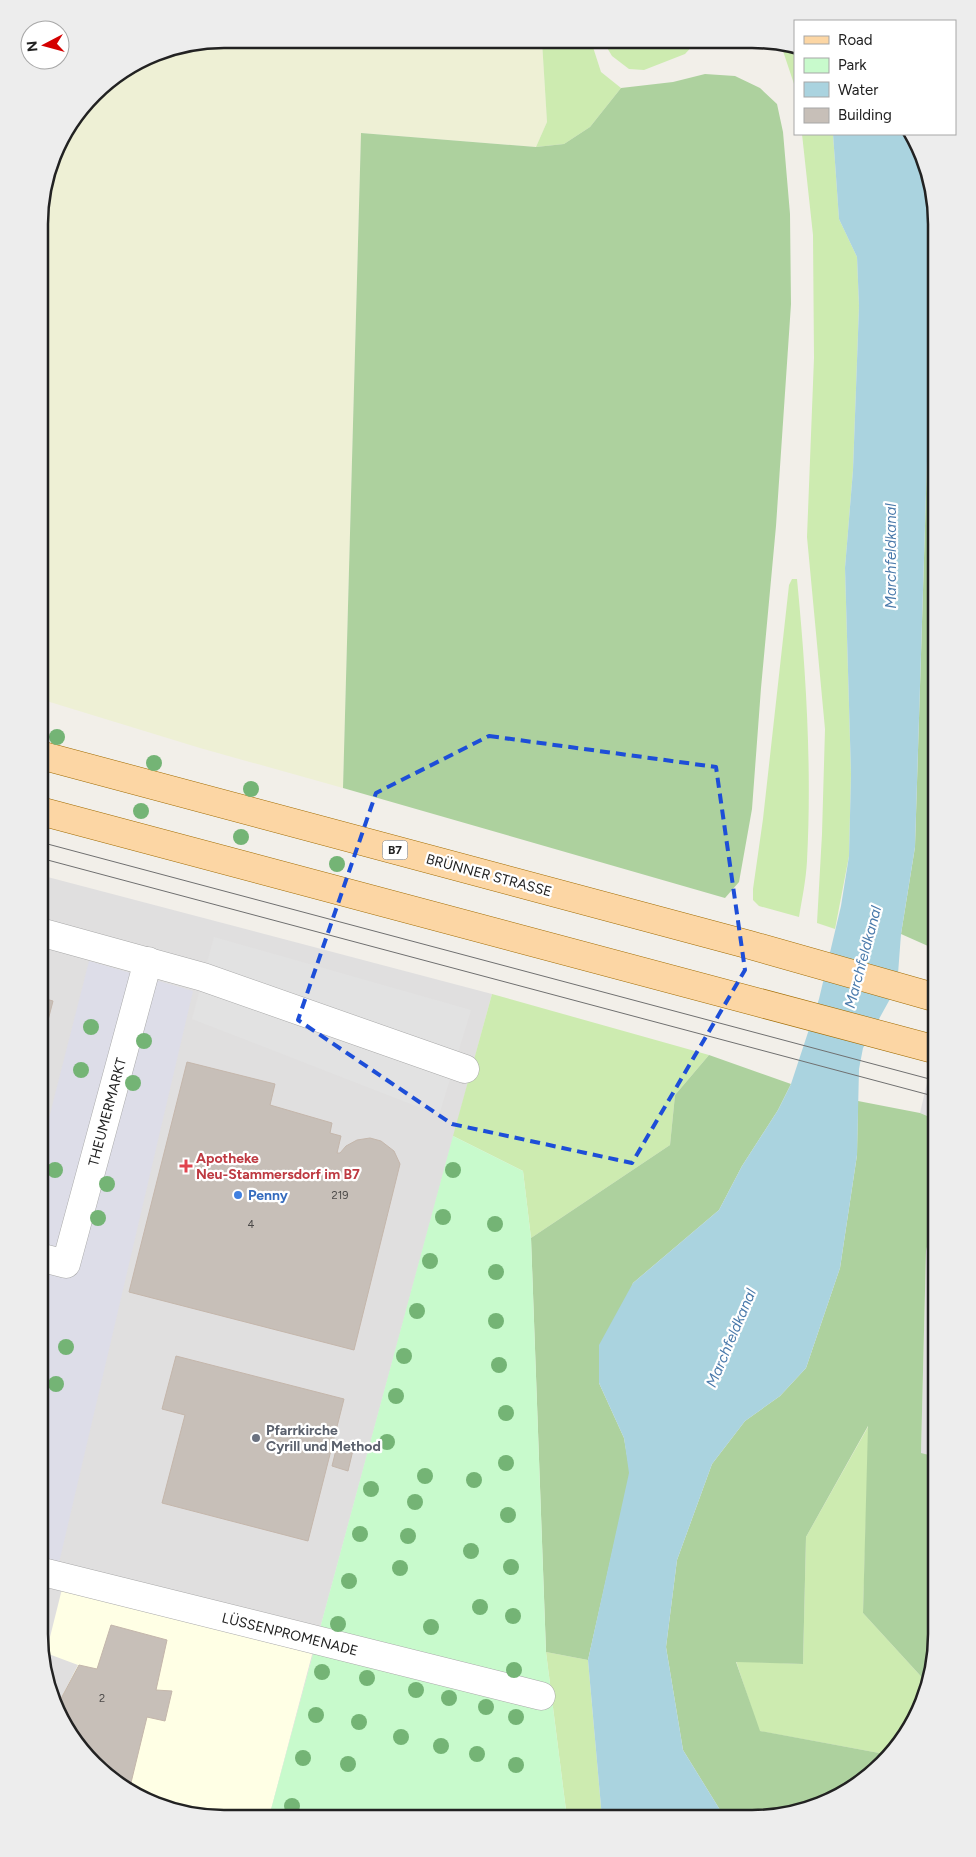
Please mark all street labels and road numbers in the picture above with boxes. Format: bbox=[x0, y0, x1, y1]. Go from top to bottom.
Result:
road number: B7 bbox=[382, 840, 408, 860]
street label: BRÜNNER STRASSE bbox=[424, 851, 554, 900]
street label: THEUMERMARKT bbox=[85, 1056, 130, 1168]
street label: LÜSSENPROMENADE bbox=[220, 1609, 360, 1660]

